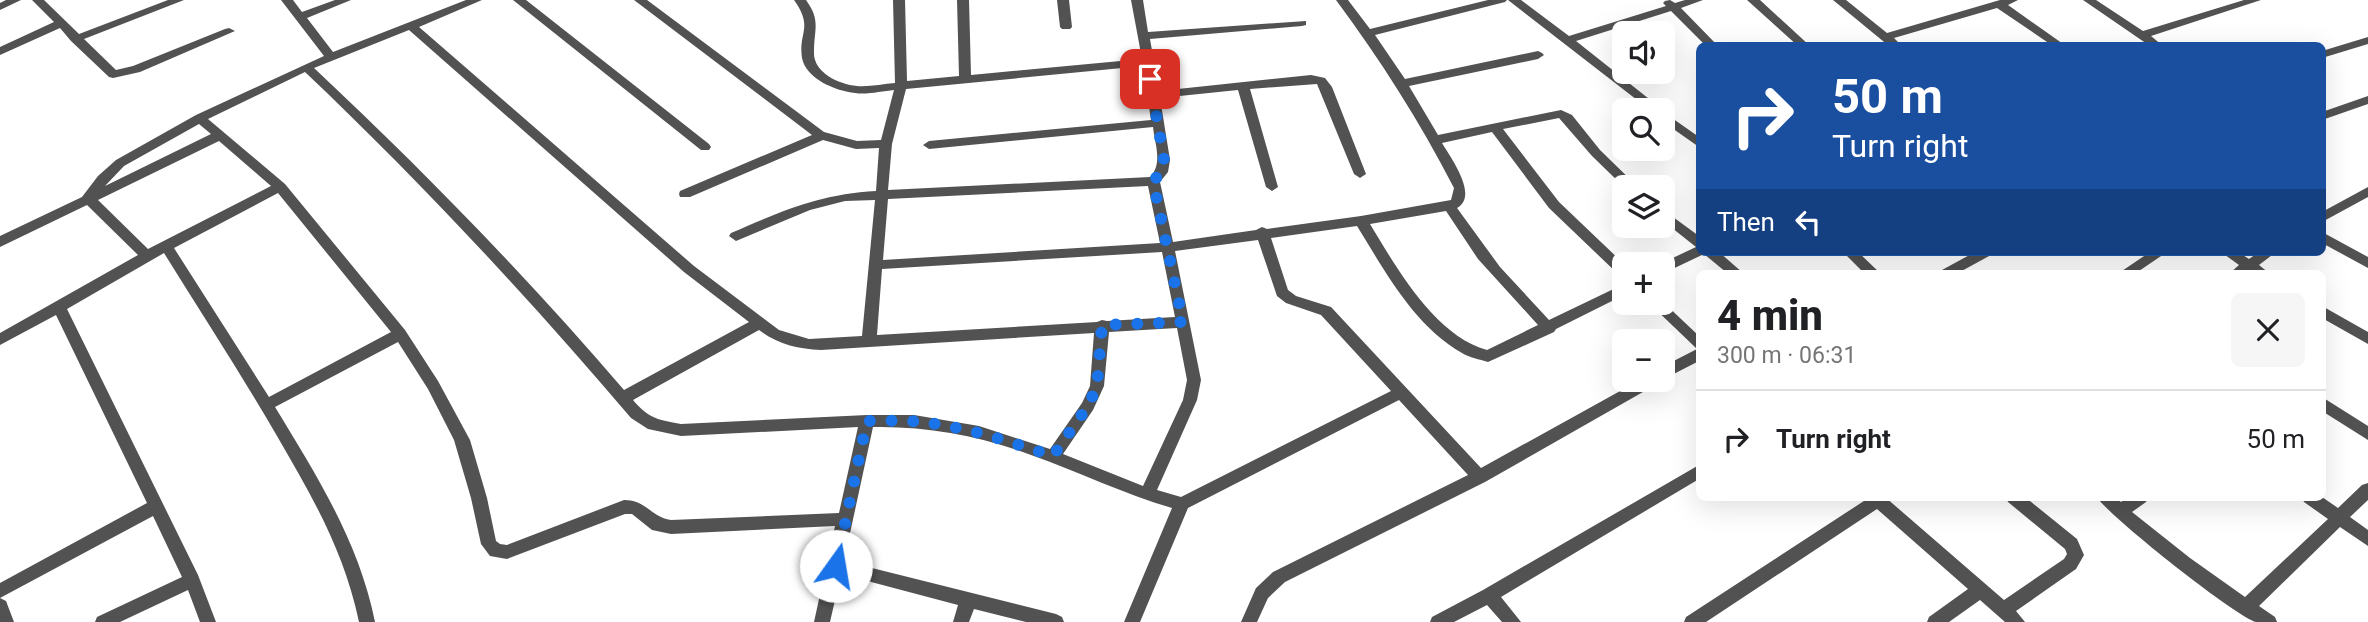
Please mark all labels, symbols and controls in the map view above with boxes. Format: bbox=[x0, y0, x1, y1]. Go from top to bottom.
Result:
map controls bbox=[1612, 21, 1675, 392]
button: sound bbox=[1612, 21, 1675, 84]
pin bbox=[1120, 49, 1180, 109]
icon: arrive bbox=[1131, 60, 1169, 98]
text: 50 m bbox=[1832, 68, 1943, 125]
icon: right bbox=[1717, 70, 1808, 161]
button: search bbox=[1612, 98, 1675, 161]
text: Turn right bbox=[1832, 127, 1968, 165]
button: layers bbox=[1612, 175, 1675, 238]
icon: left bbox=[1789, 203, 1827, 241]
text: Then bbox=[1717, 207, 1775, 237]
button: + bbox=[1612, 252, 1675, 315]
text: 4 min bbox=[1717, 291, 1823, 340]
button: close bbox=[2231, 293, 2305, 367]
button: − bbox=[1612, 329, 1675, 392]
text: 300 m · 06:31 bbox=[1717, 342, 1856, 369]
icon: right bbox=[1717, 420, 1755, 458]
text: Turn right bbox=[1776, 424, 1891, 454]
text: 50 m bbox=[2247, 424, 2305, 454]
position arrow bbox=[799, 529, 873, 603]

